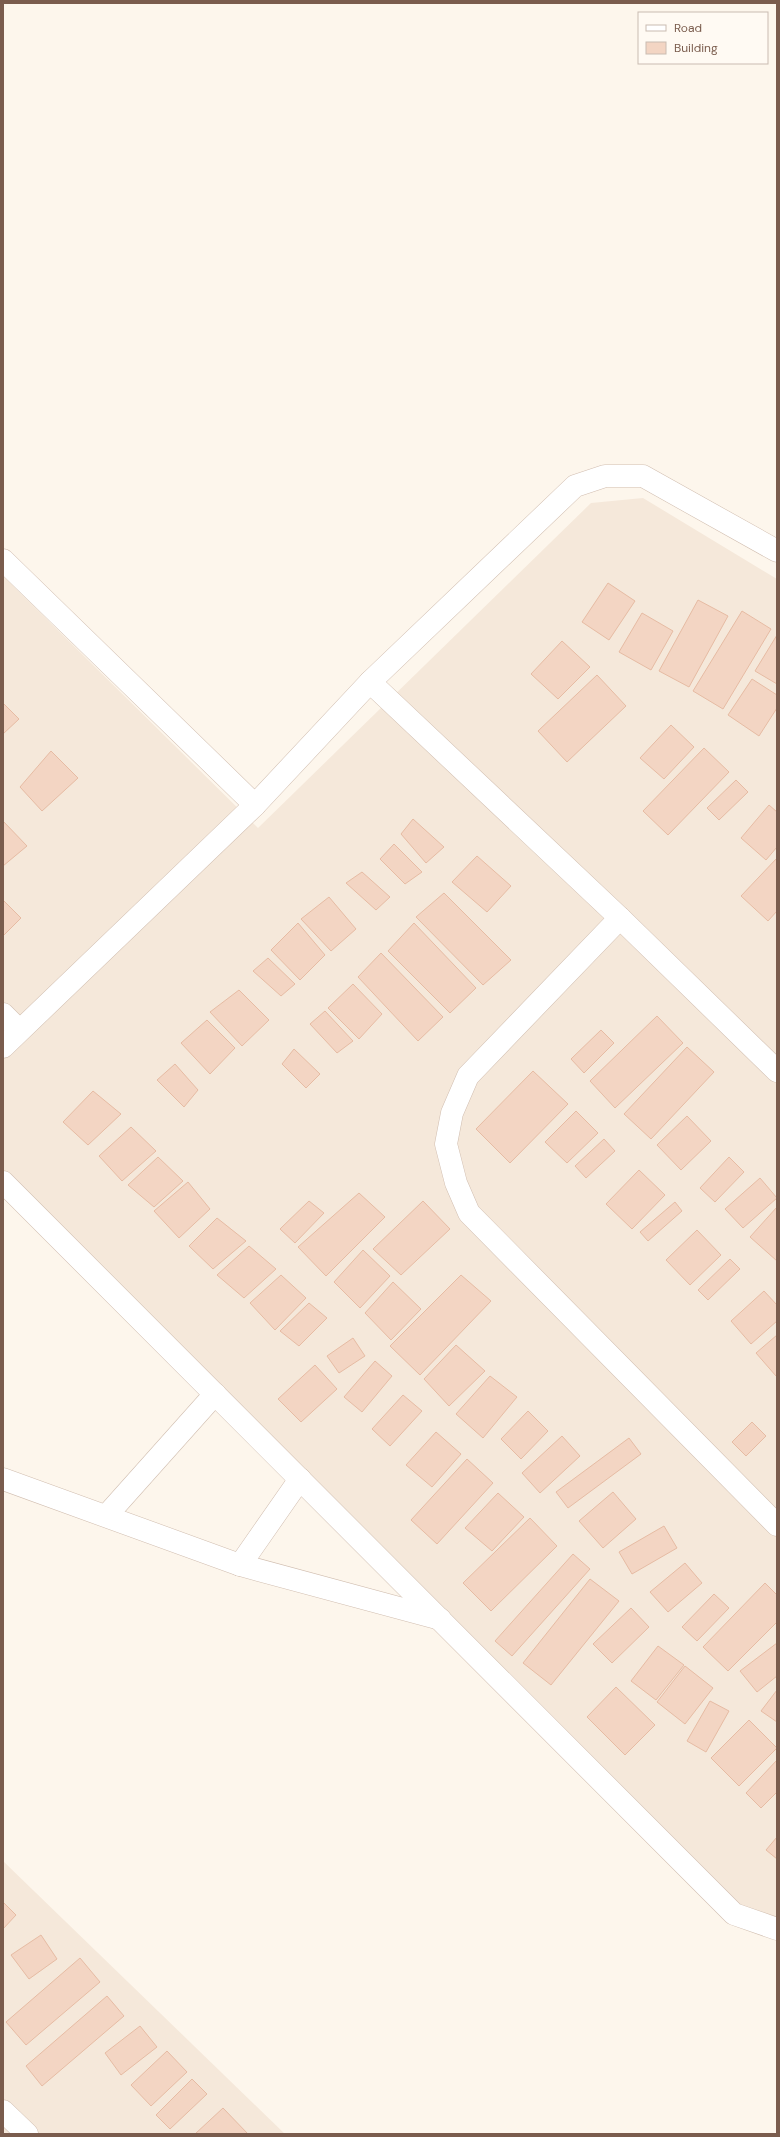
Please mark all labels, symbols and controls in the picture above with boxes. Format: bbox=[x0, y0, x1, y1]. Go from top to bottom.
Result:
legend bbox=[638, 12, 768, 64]
text: Road bbox=[674, 20, 702, 36]
text: Building bbox=[674, 40, 718, 56]

